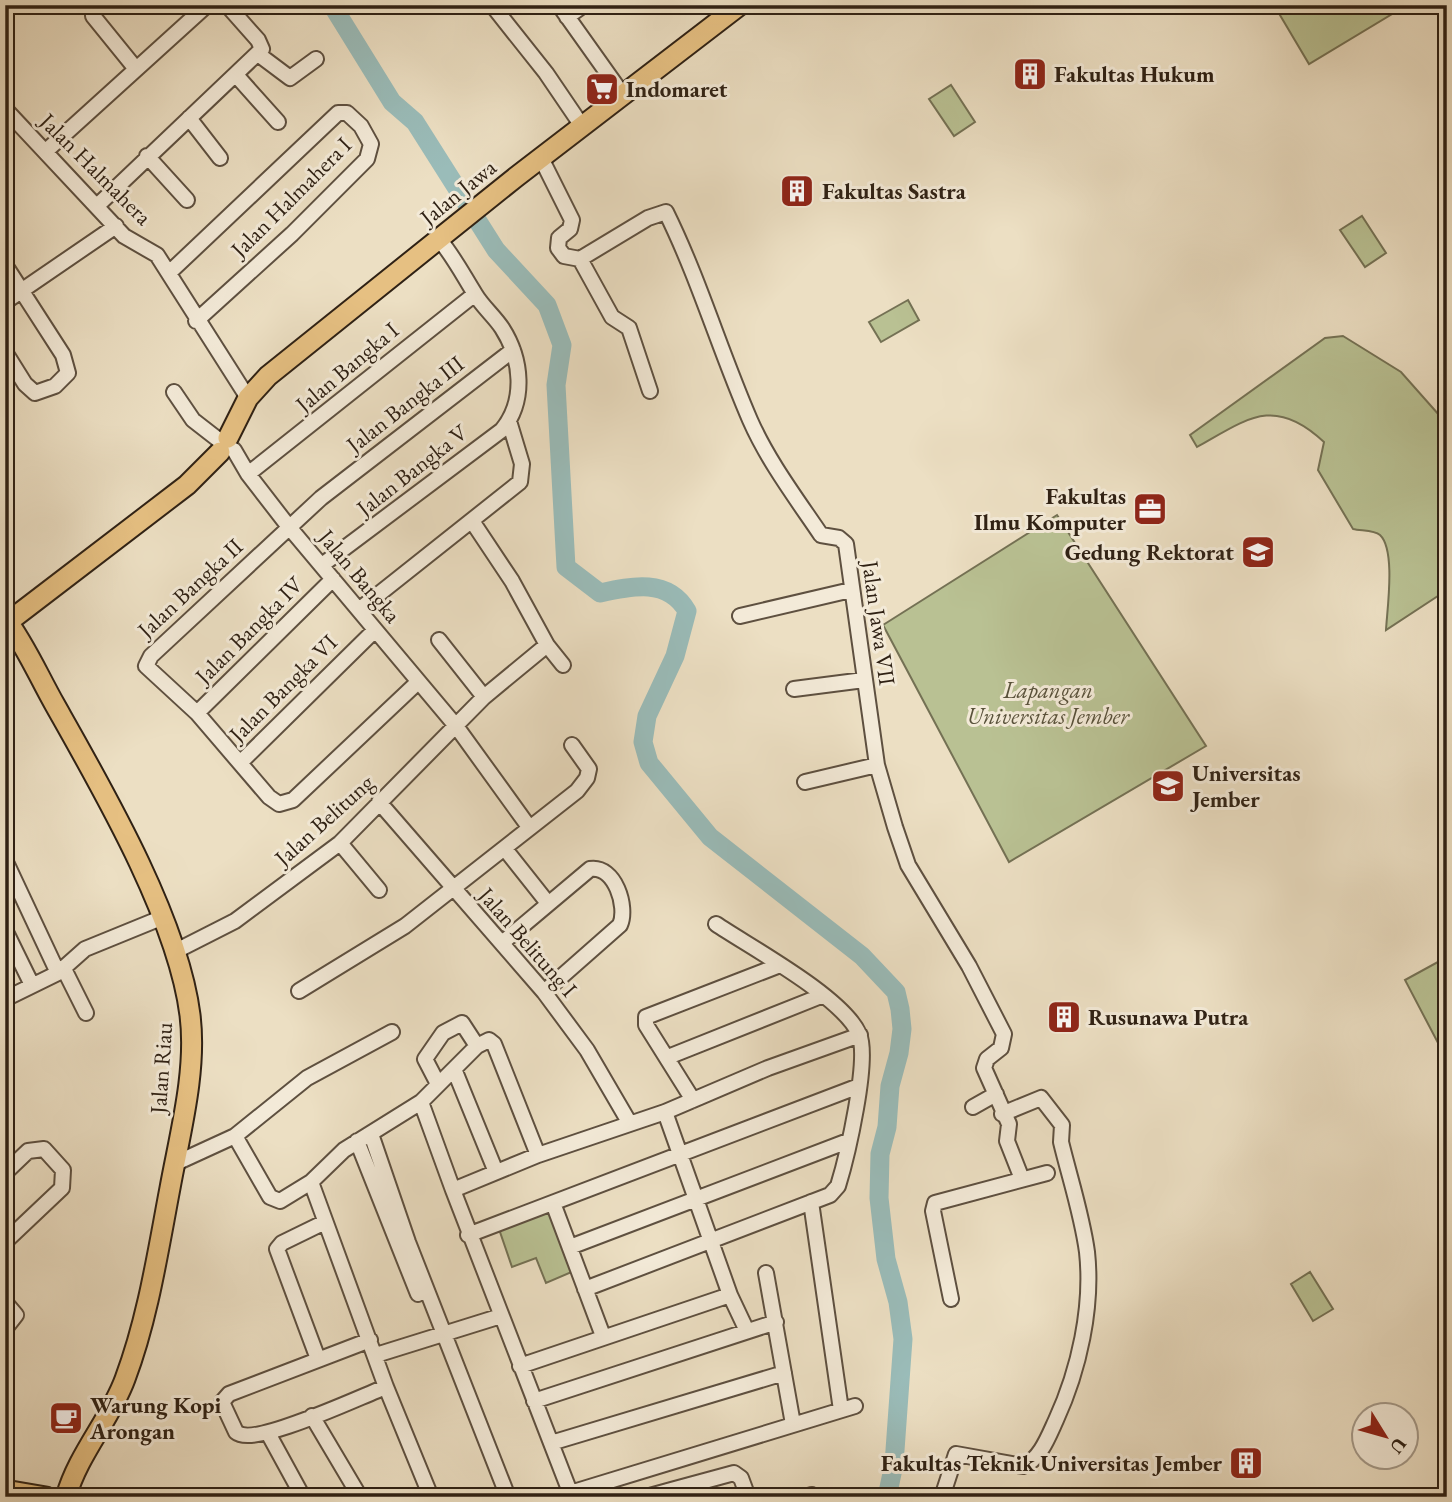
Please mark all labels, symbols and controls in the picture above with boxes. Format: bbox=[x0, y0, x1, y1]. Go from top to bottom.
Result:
building icon: Fakultas Hukum bbox=[1011, 55, 1049, 93]
place label: Fakultas Hukum bbox=[1054, 59, 1215, 89]
supermarket icon: Indomaret bbox=[583, 70, 621, 108]
place label: Indomaret bbox=[626, 74, 728, 104]
street label: Jalan Halmahera bbox=[32, 105, 159, 232]
street label: Jalan Halmahera I bbox=[223, 130, 358, 265]
street label: Jalan Jawa bbox=[412, 152, 503, 233]
building icon: Fakultas Sastra bbox=[778, 172, 816, 210]
place label: Fakultas Sastra bbox=[822, 176, 967, 206]
street label: Jalan Bangka I bbox=[288, 315, 405, 420]
street label: Jalan Bangka III bbox=[339, 349, 470, 461]
street label: Jalan Bangka V bbox=[349, 417, 474, 524]
place label: Fakultas Ilmu Komputer bbox=[974, 481, 1126, 537]
office icon: Fakultas Ilmu Komputer bbox=[1131, 490, 1169, 528]
street label: Jalan Bangka bbox=[311, 521, 408, 630]
street label: Jalan Bangka II bbox=[129, 531, 249, 646]
school or university icon: Gedung Rektorat bbox=[1239, 533, 1277, 571]
place label: Gedung Rektorat bbox=[1065, 537, 1234, 567]
street label: Jalan Jawa VII bbox=[855, 557, 903, 687]
street label: Jalan Bangka IV bbox=[187, 569, 310, 692]
street label: Jalan Bangka VI bbox=[221, 627, 344, 750]
park label: Lapangan Universitas Jember bbox=[967, 675, 1130, 731]
place label: Universitas Jember bbox=[1190, 758, 1301, 814]
street label: Jalan Belitung bbox=[267, 767, 381, 874]
school or university icon: Universitas Jember bbox=[1149, 767, 1187, 805]
street label: Jalan Belitung I bbox=[471, 879, 584, 1003]
building icon: Rusunawa Putra bbox=[1045, 998, 1083, 1036]
place label: Rusunawa Putra bbox=[1088, 1002, 1249, 1032]
street label: Jalan Riau bbox=[143, 1021, 179, 1117]
place label: Warung Kopi Arongan bbox=[89, 1390, 222, 1446]
cafe icon: Warung Kopi Arongan bbox=[47, 1399, 85, 1437]
north arrow bbox=[1350, 1400, 1420, 1470]
text: U bbox=[1384, 1433, 1412, 1459]
building icon: Fakultas Teknik Universitas Jember bbox=[1227, 1444, 1265, 1482]
place label: Fakultas Teknik Universitas Jember bbox=[881, 1448, 1222, 1478]

